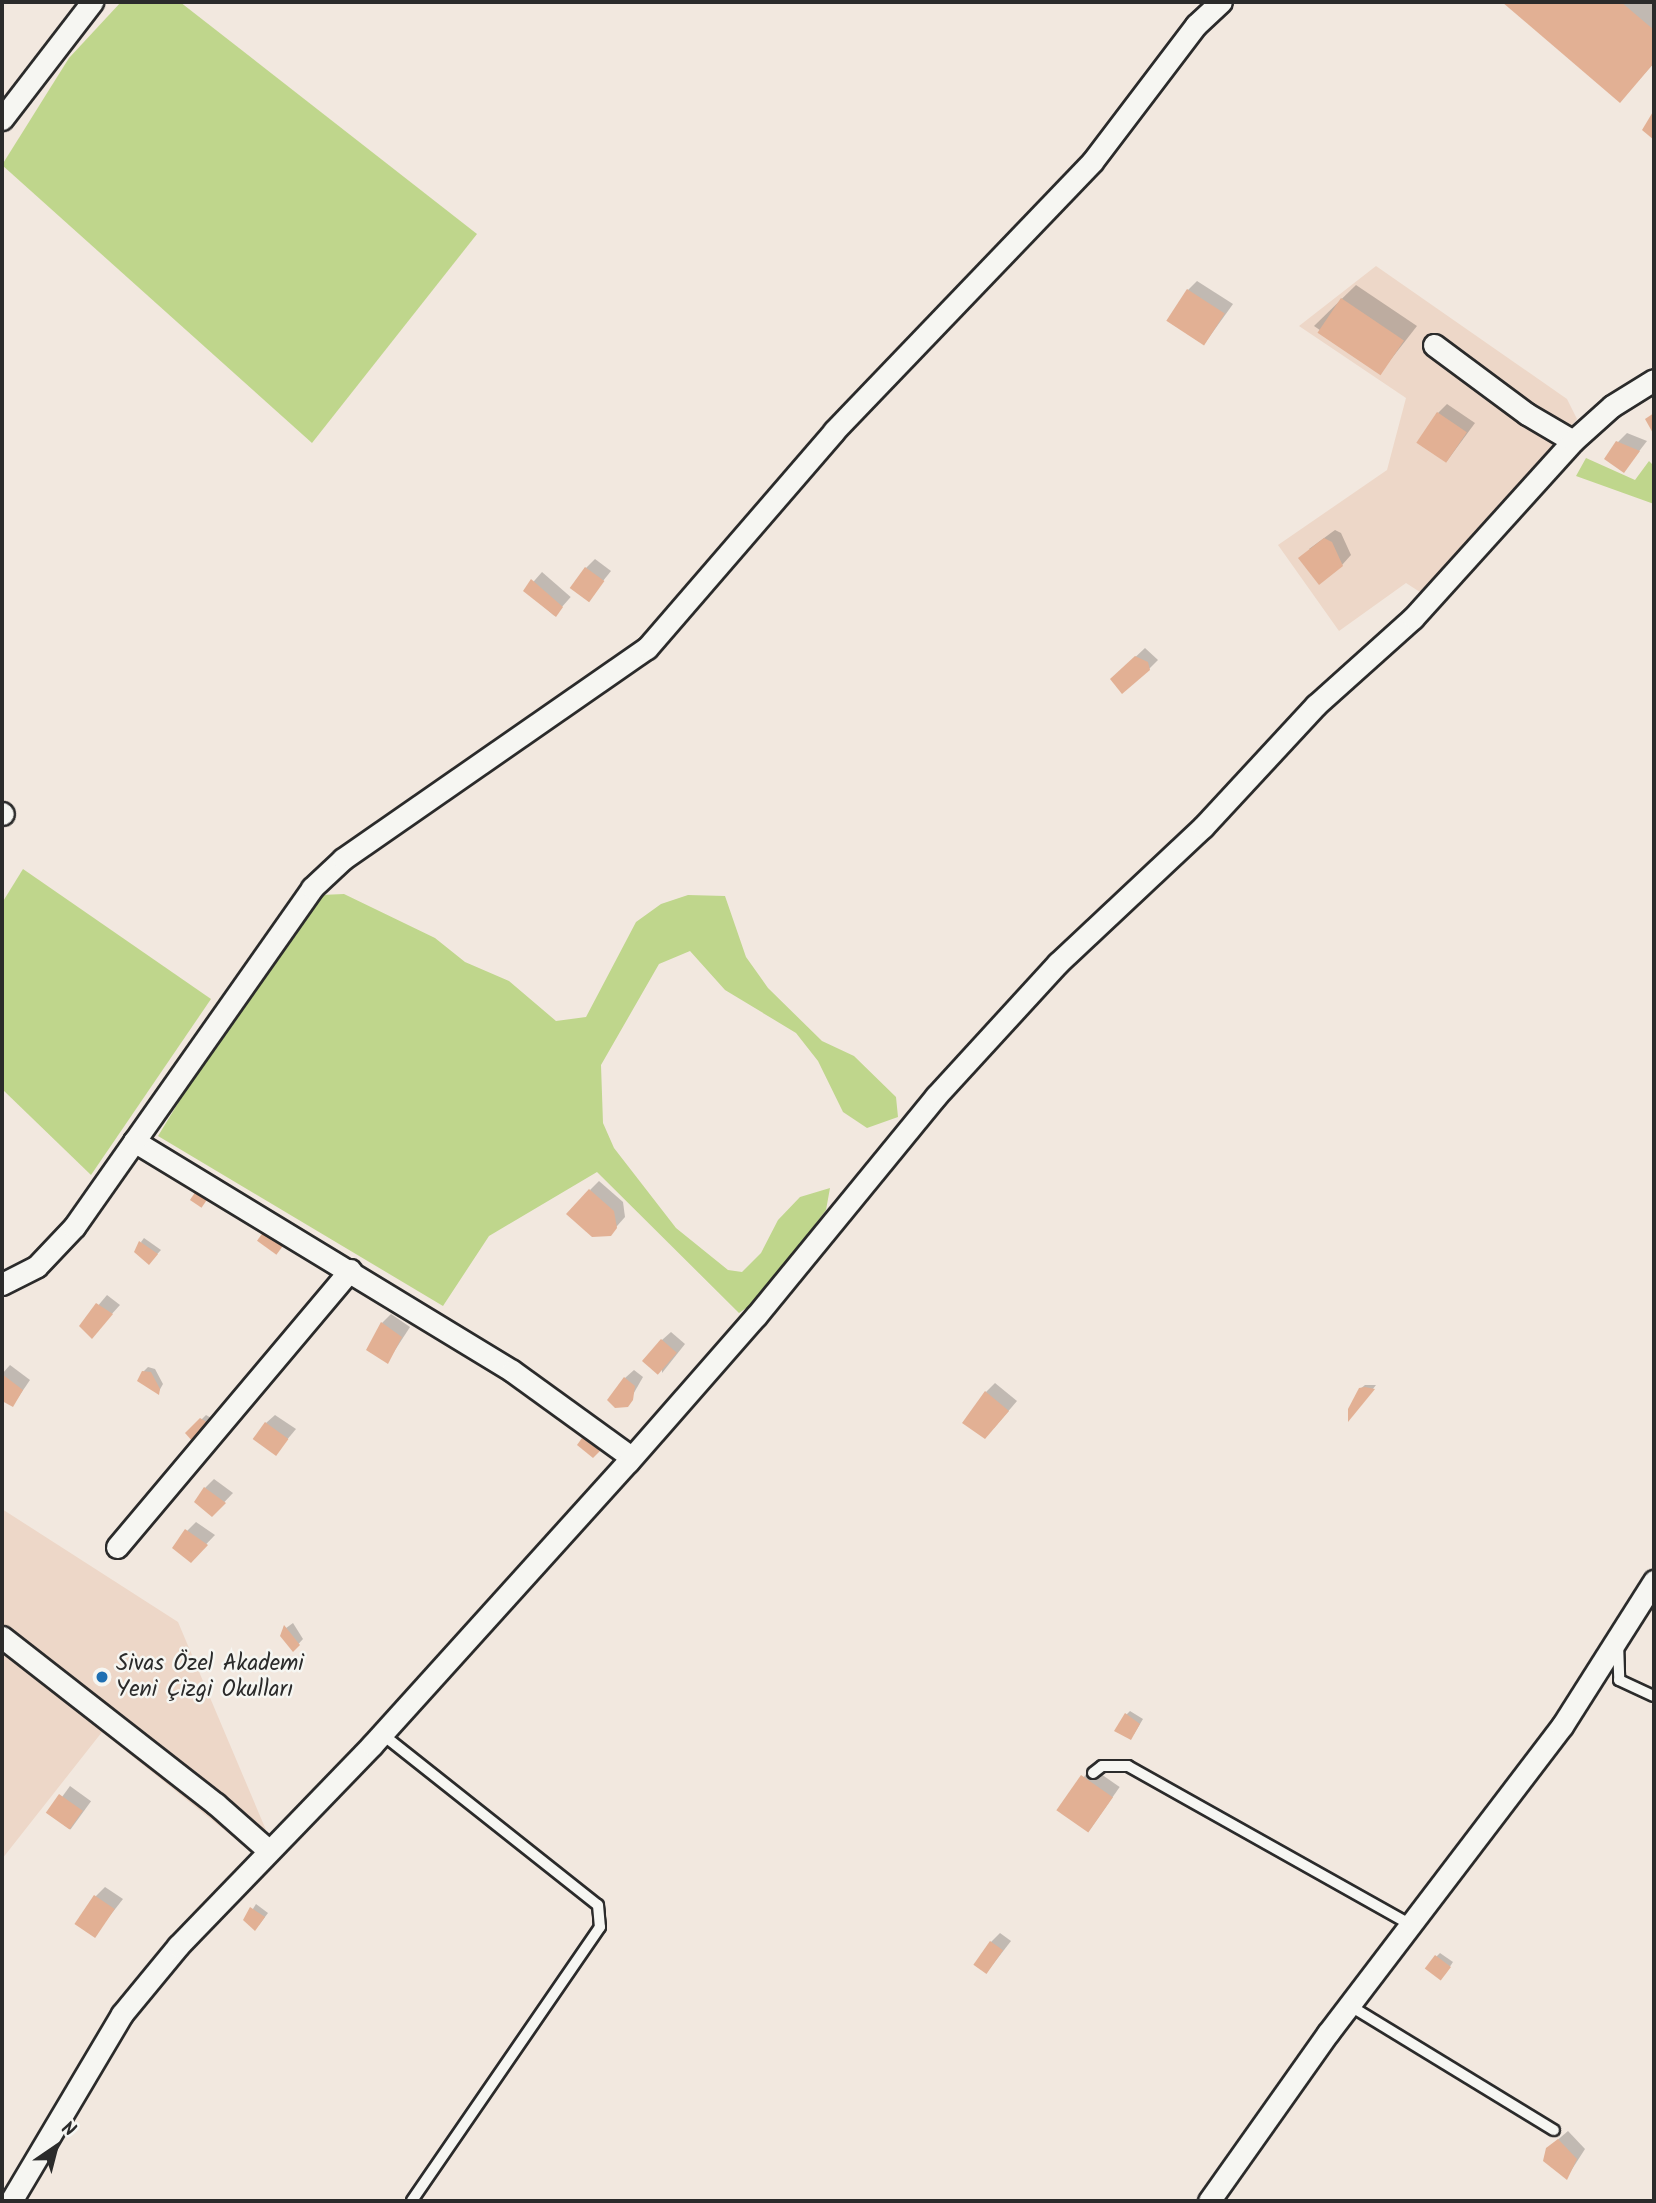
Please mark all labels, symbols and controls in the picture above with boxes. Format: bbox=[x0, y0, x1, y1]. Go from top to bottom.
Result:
place label: Sivas Özel Akademi Yeni Çizgi Okulları bbox=[116, 1650, 304, 1704]
marker: Sivas Özel Akademi Yeni Çizgi Okulları bbox=[94, 1669, 110, 1685]
north arrow bbox=[21, 2112, 91, 2182]
text: N bbox=[55, 2114, 82, 2146]

